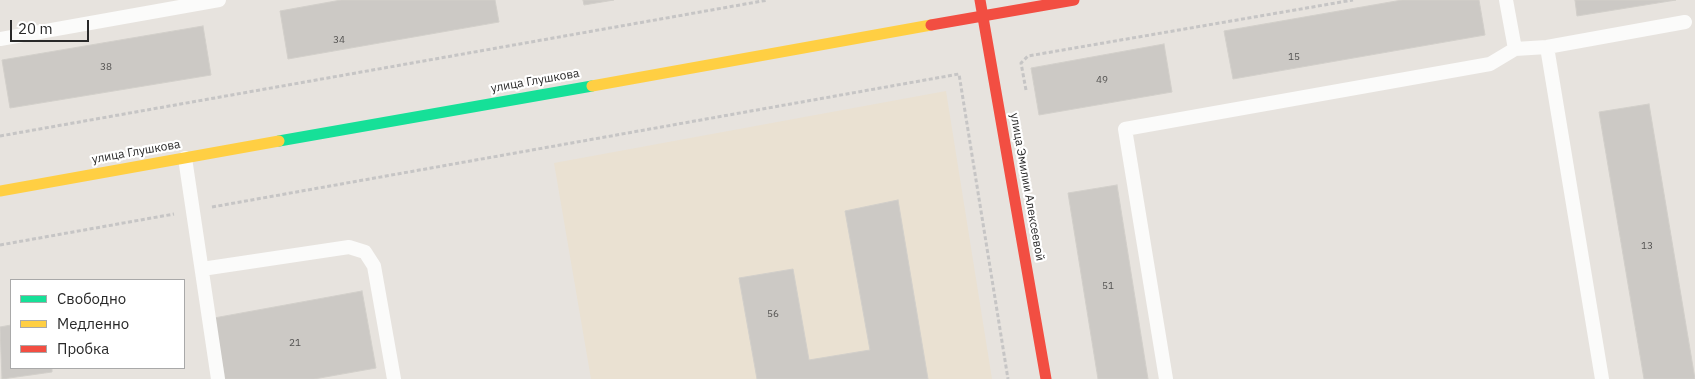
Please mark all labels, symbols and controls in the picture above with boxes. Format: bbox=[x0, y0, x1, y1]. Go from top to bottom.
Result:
scale bar bbox=[12, 10, 91, 42]
text: 20 m bbox=[18, 19, 53, 38]
house number: 34 bbox=[333, 34, 345, 46]
house number: 15 bbox=[1288, 51, 1300, 63]
house number: 38 bbox=[100, 61, 112, 73]
street label: улица Глушкова bbox=[490, 66, 580, 96]
house number: 49 bbox=[1096, 74, 1108, 86]
street label: улица Эмилии Алексеевой bbox=[1007, 112, 1047, 262]
street label: улица Глушкова bbox=[91, 137, 181, 167]
house number: 13 bbox=[1641, 240, 1653, 252]
legend bbox=[10, 279, 185, 369]
house number: 51 bbox=[1102, 280, 1114, 292]
text: Свободно bbox=[57, 289, 126, 308]
house number: 56 bbox=[767, 308, 779, 320]
text: Медленно bbox=[57, 314, 129, 333]
house number: 21 bbox=[289, 337, 301, 349]
text: Пробка bbox=[57, 339, 109, 358]

